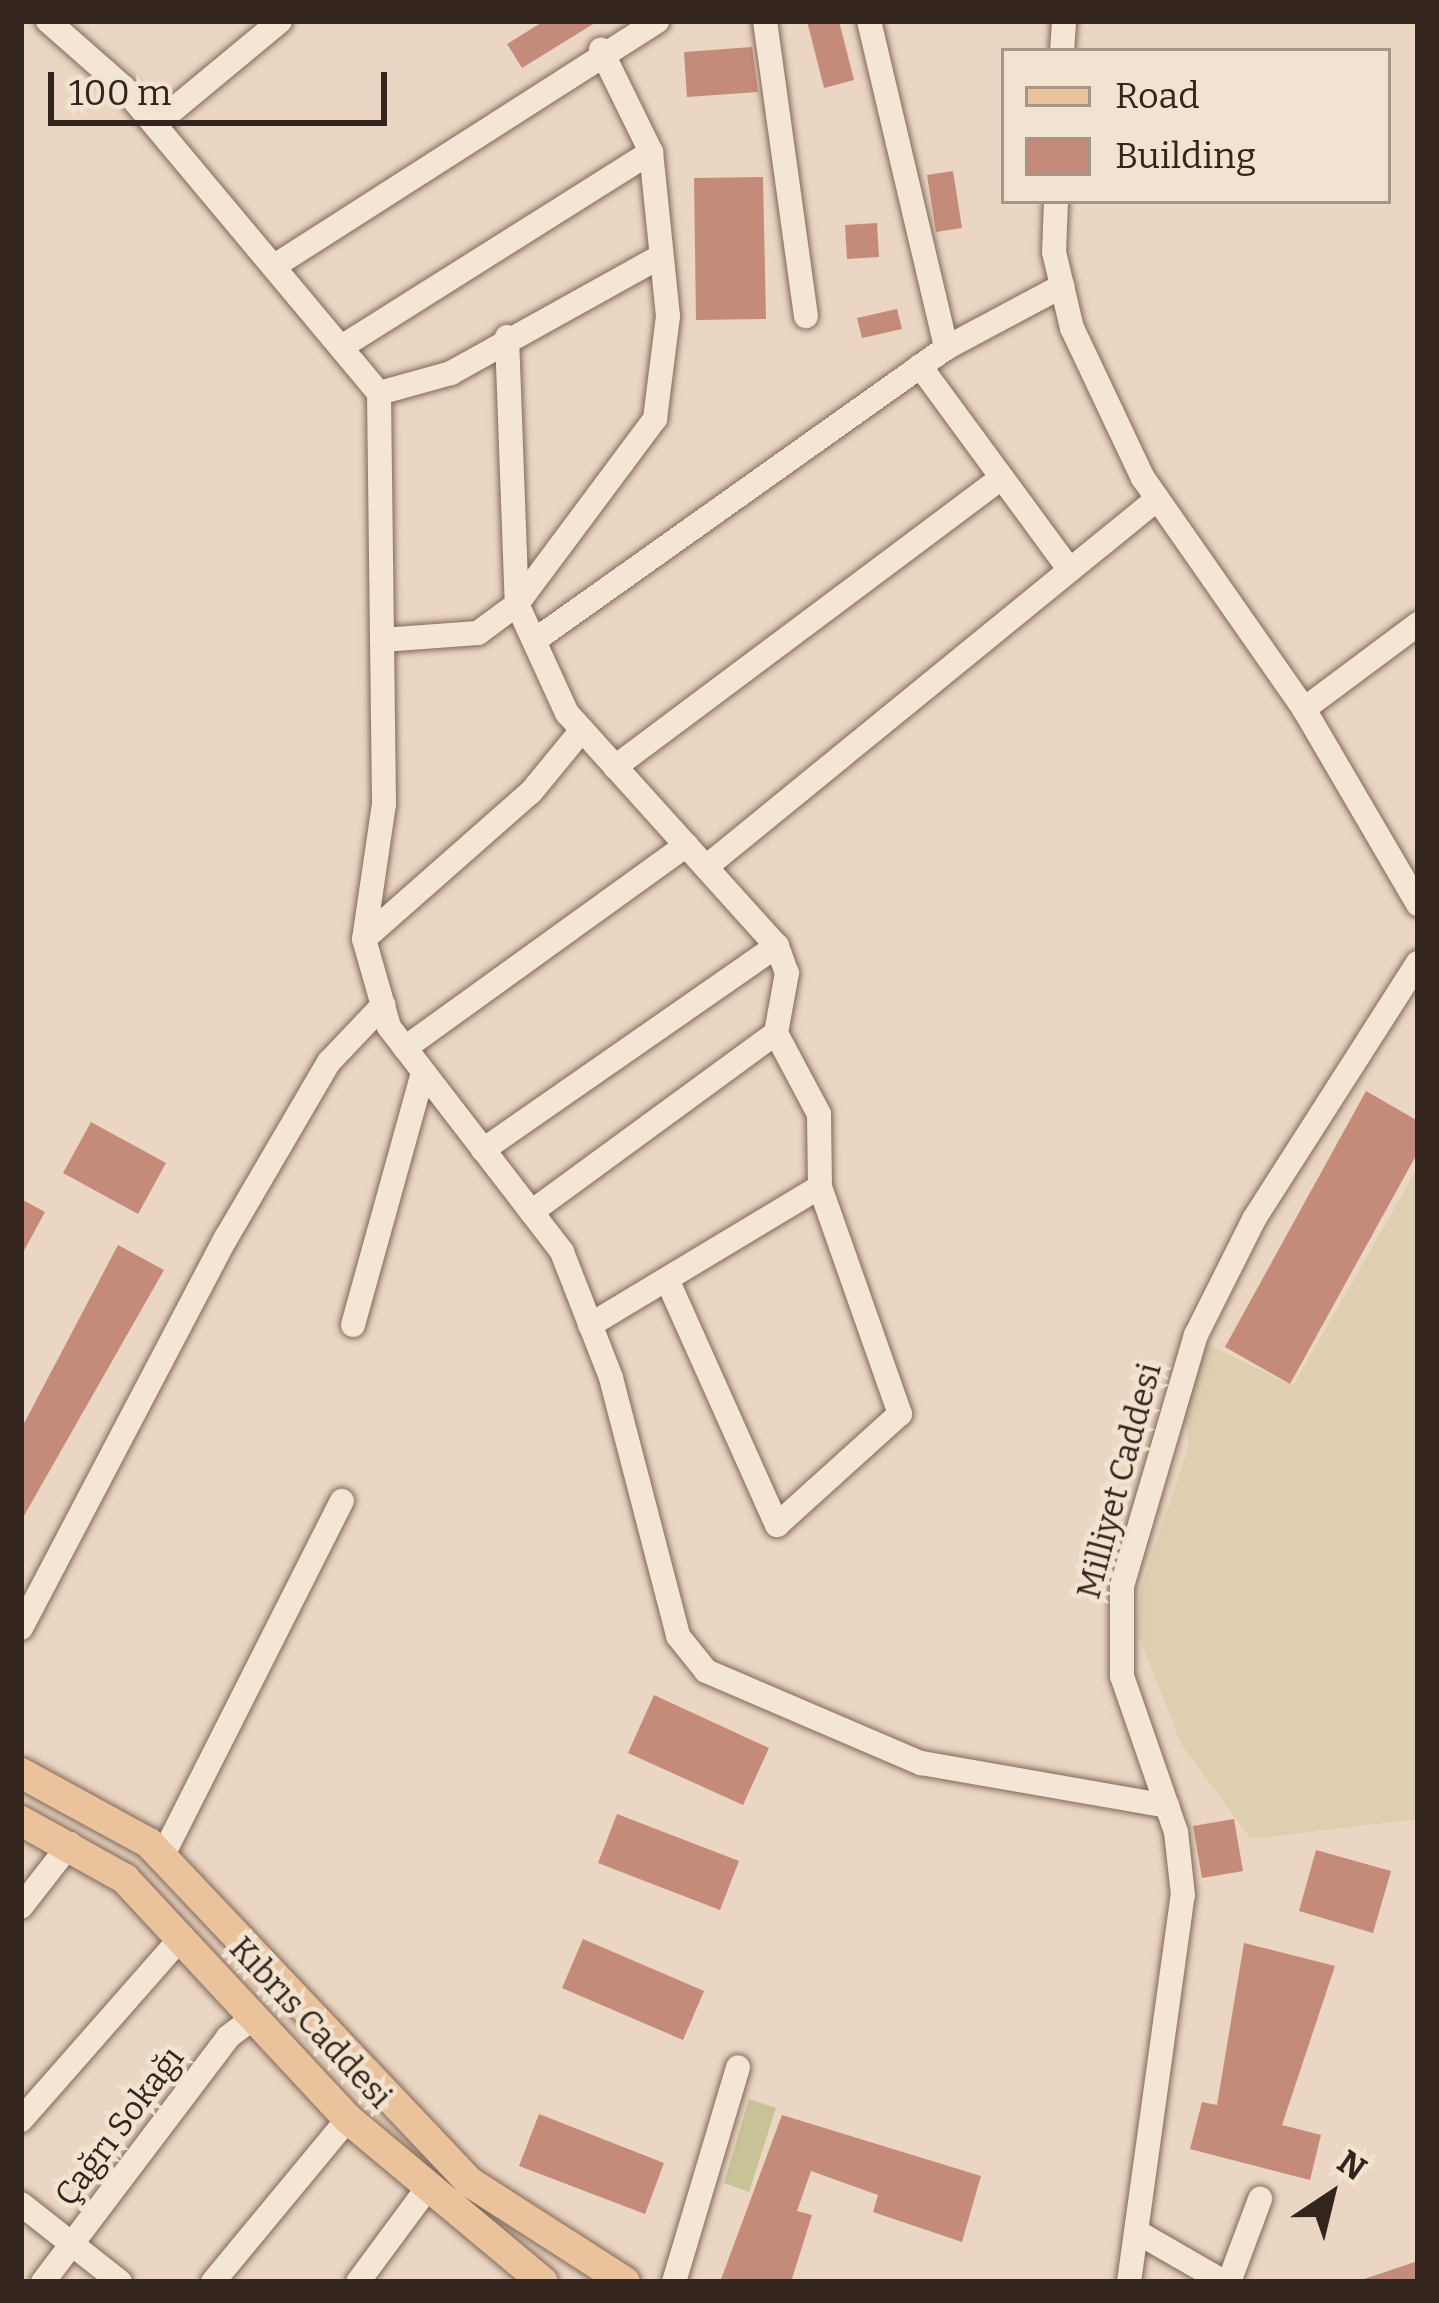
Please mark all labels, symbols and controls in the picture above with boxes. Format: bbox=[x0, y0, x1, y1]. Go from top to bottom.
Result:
scale bar bbox=[54, 48, 393, 122]
legend bbox=[1001, 48, 1391, 204]
text: 100 m bbox=[69, 71, 171, 115]
text: Road bbox=[1115, 74, 1200, 118]
text: Building bbox=[1115, 134, 1256, 178]
street label: Milliyet Caddesi bbox=[1070, 1359, 1170, 1603]
street label: Kıbrıs Caddesi bbox=[221, 1929, 399, 2117]
street label: Çağrı Sokağı bbox=[47, 2040, 193, 2214]
north arrow bbox=[1271, 2135, 1391, 2255]
text: N bbox=[1330, 2142, 1374, 2189]

